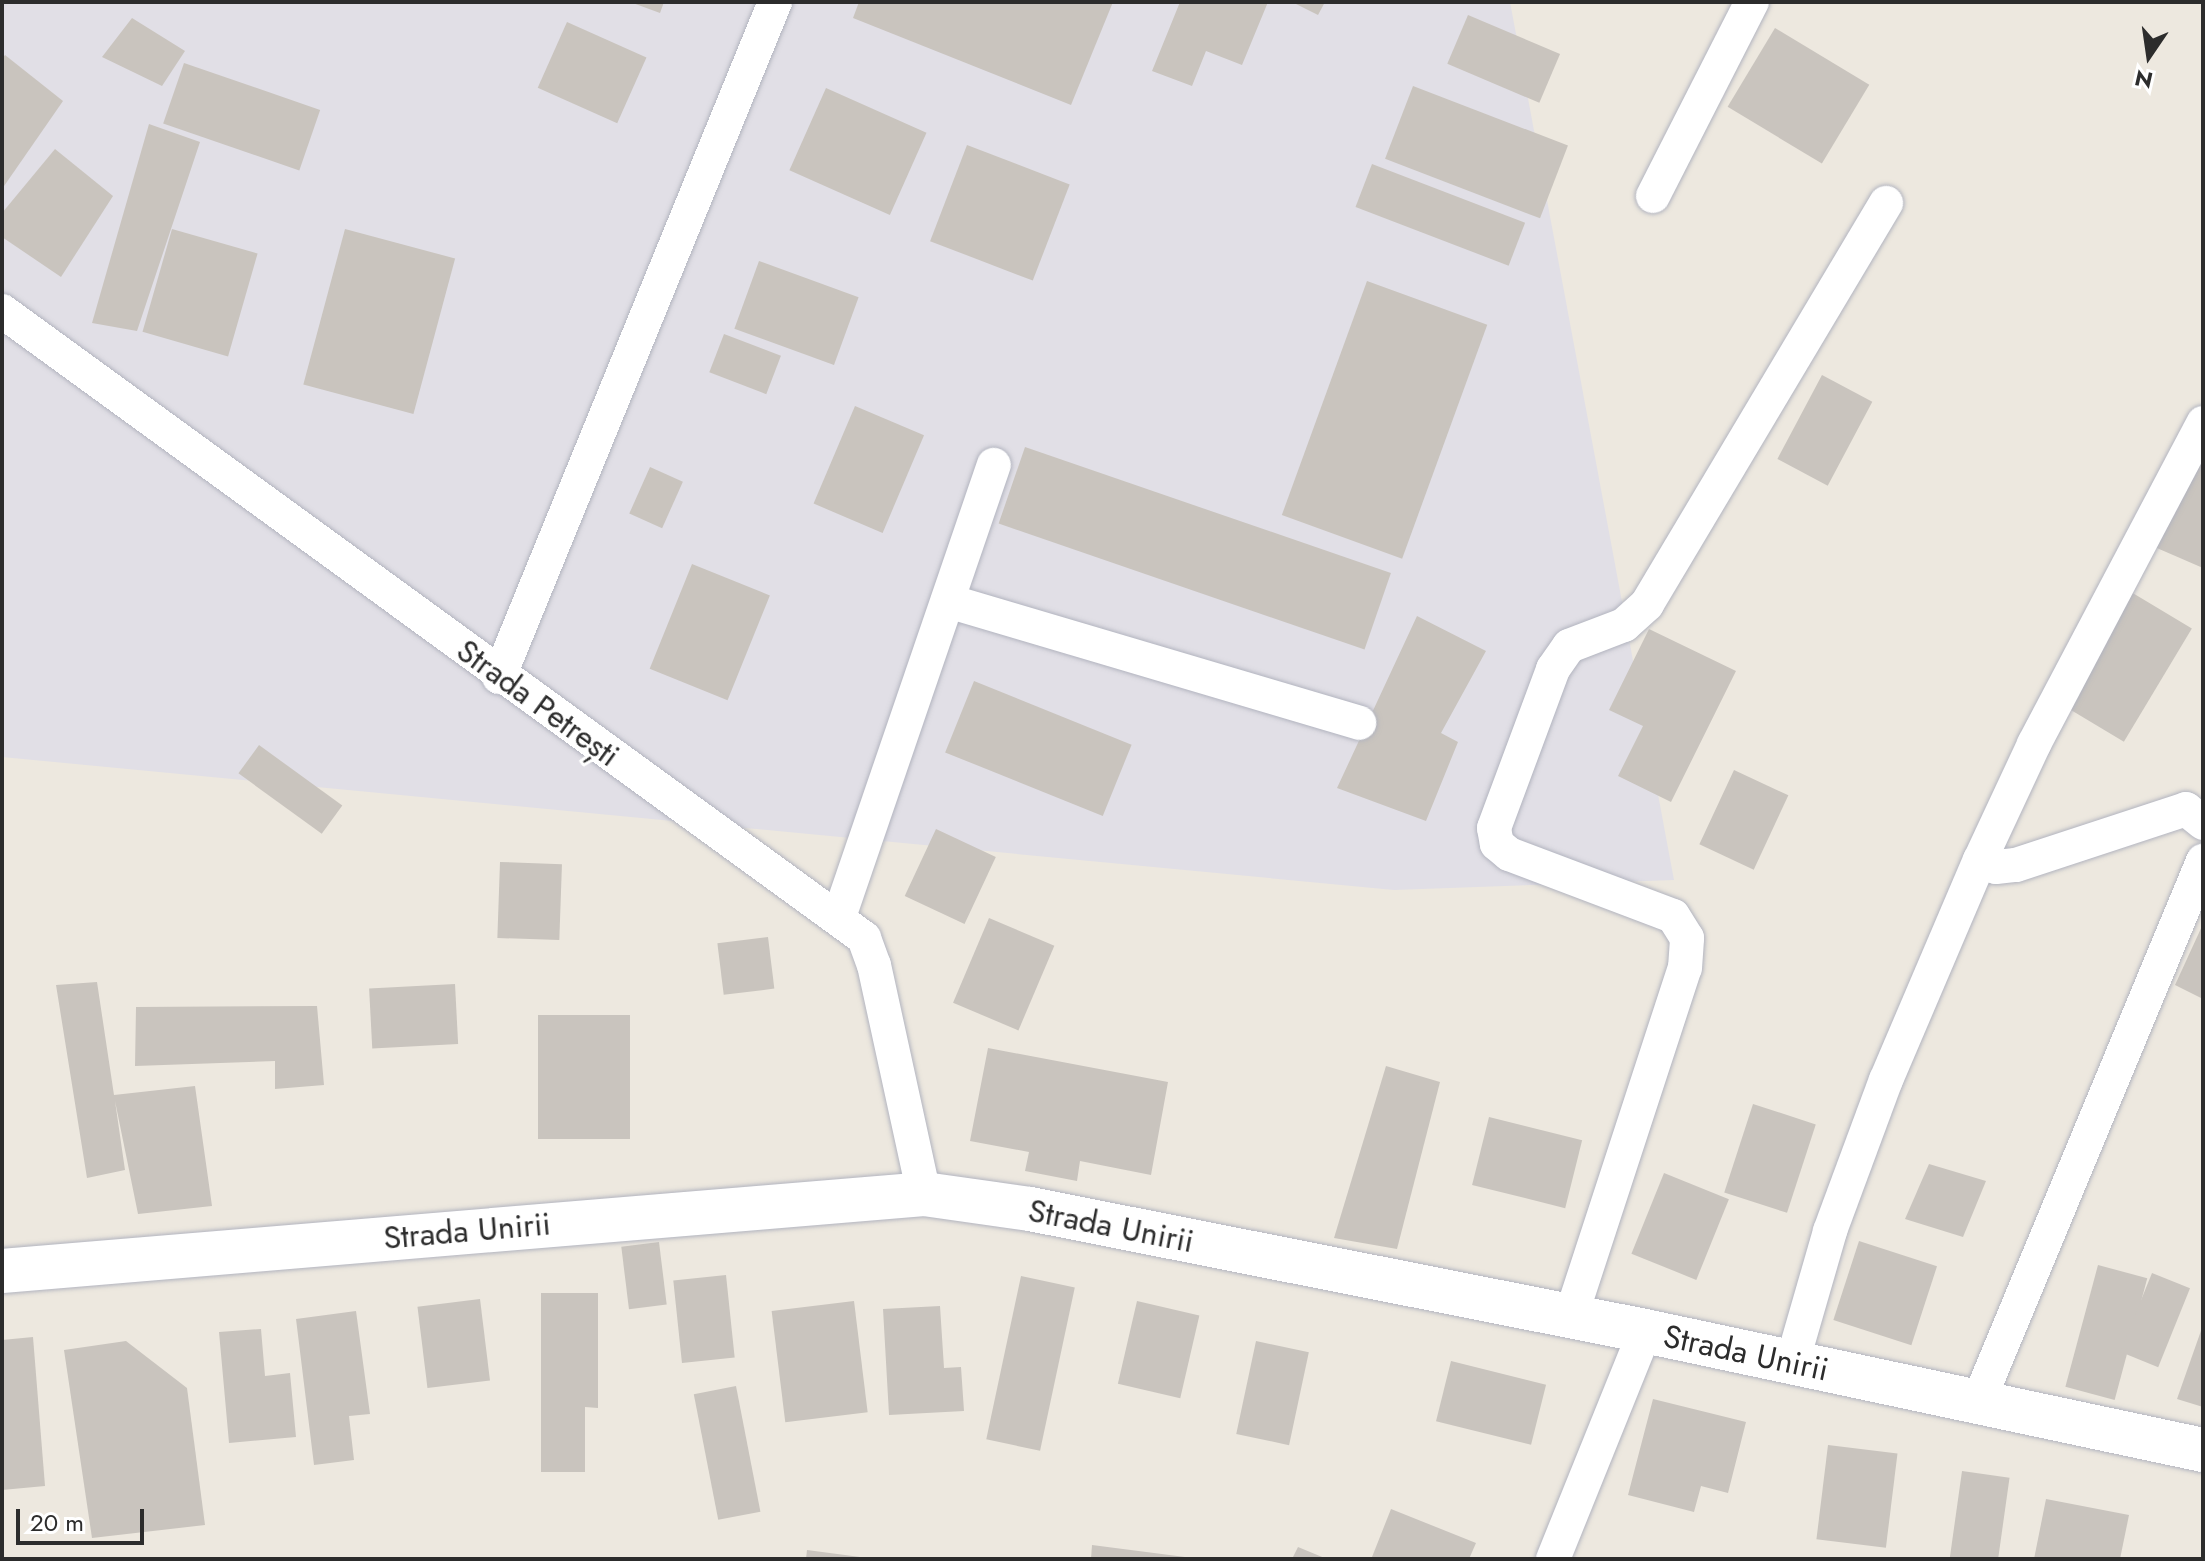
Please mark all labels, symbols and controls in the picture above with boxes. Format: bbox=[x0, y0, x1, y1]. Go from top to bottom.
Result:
north arrow bbox=[2109, 16, 2189, 96]
text: N bbox=[2131, 62, 2156, 97]
street label: Strada Petrești bbox=[449, 631, 627, 775]
street label: Strada Unirii bbox=[1025, 1191, 1197, 1261]
street label: Strada Unirii bbox=[382, 1205, 552, 1257]
street label: Strada Unirii bbox=[1660, 1317, 1832, 1389]
scale bar bbox=[20, 1493, 148, 1543]
text: 20 m bbox=[30, 1505, 84, 1540]

